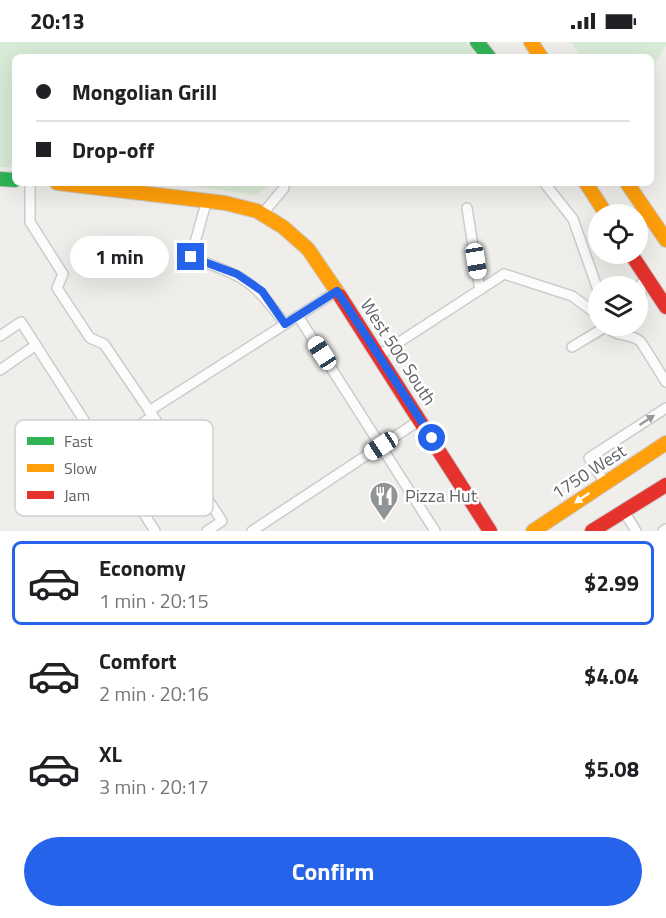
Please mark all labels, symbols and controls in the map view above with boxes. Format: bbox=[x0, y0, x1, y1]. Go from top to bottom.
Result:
text: 20:13 bbox=[30, 4, 85, 38]
text: Mongolian Grill bbox=[72, 75, 217, 109]
text: Drop-off bbox=[72, 133, 154, 167]
map controls bbox=[588, 204, 648, 336]
button: locate bbox=[588, 204, 648, 264]
callout: 1 min bbox=[71, 236, 170, 278]
text: 1 min bbox=[95, 241, 144, 272]
car bbox=[464, 242, 488, 280]
route end bbox=[177, 243, 204, 270]
button: layers bbox=[588, 276, 648, 336]
street label: West 500 South bbox=[354, 293, 443, 410]
car bbox=[305, 333, 339, 373]
one-way arrow bbox=[639, 415, 655, 426]
legend bbox=[15, 420, 213, 516]
route start bbox=[418, 424, 445, 451]
text: Fast bbox=[64, 429, 93, 453]
car bbox=[361, 429, 401, 463]
street label: 1750 West bbox=[546, 437, 632, 506]
text: Slow bbox=[64, 456, 97, 480]
restaurant icon: Pizza Hut bbox=[368, 480, 400, 522]
place label: Pizza Hut bbox=[405, 482, 478, 509]
text: Jam bbox=[64, 483, 90, 507]
one-way arrow bbox=[574, 492, 590, 503]
text: Economy bbox=[99, 551, 186, 585]
icon: car bbox=[27, 556, 81, 610]
text: $2.99 bbox=[584, 566, 639, 600]
text: 1 min · 20:15 bbox=[99, 585, 209, 616]
text: Comfort bbox=[99, 644, 177, 678]
icon: car bbox=[27, 649, 81, 703]
text: $4.04 bbox=[584, 659, 639, 693]
text: 2 min · 20:16 bbox=[99, 678, 209, 709]
text: XL bbox=[99, 737, 122, 771]
icon: car bbox=[27, 742, 81, 796]
text: $5.08 bbox=[584, 752, 639, 786]
text: 3 min · 20:17 bbox=[99, 771, 209, 802]
button: Confirm bbox=[24, 837, 642, 906]

